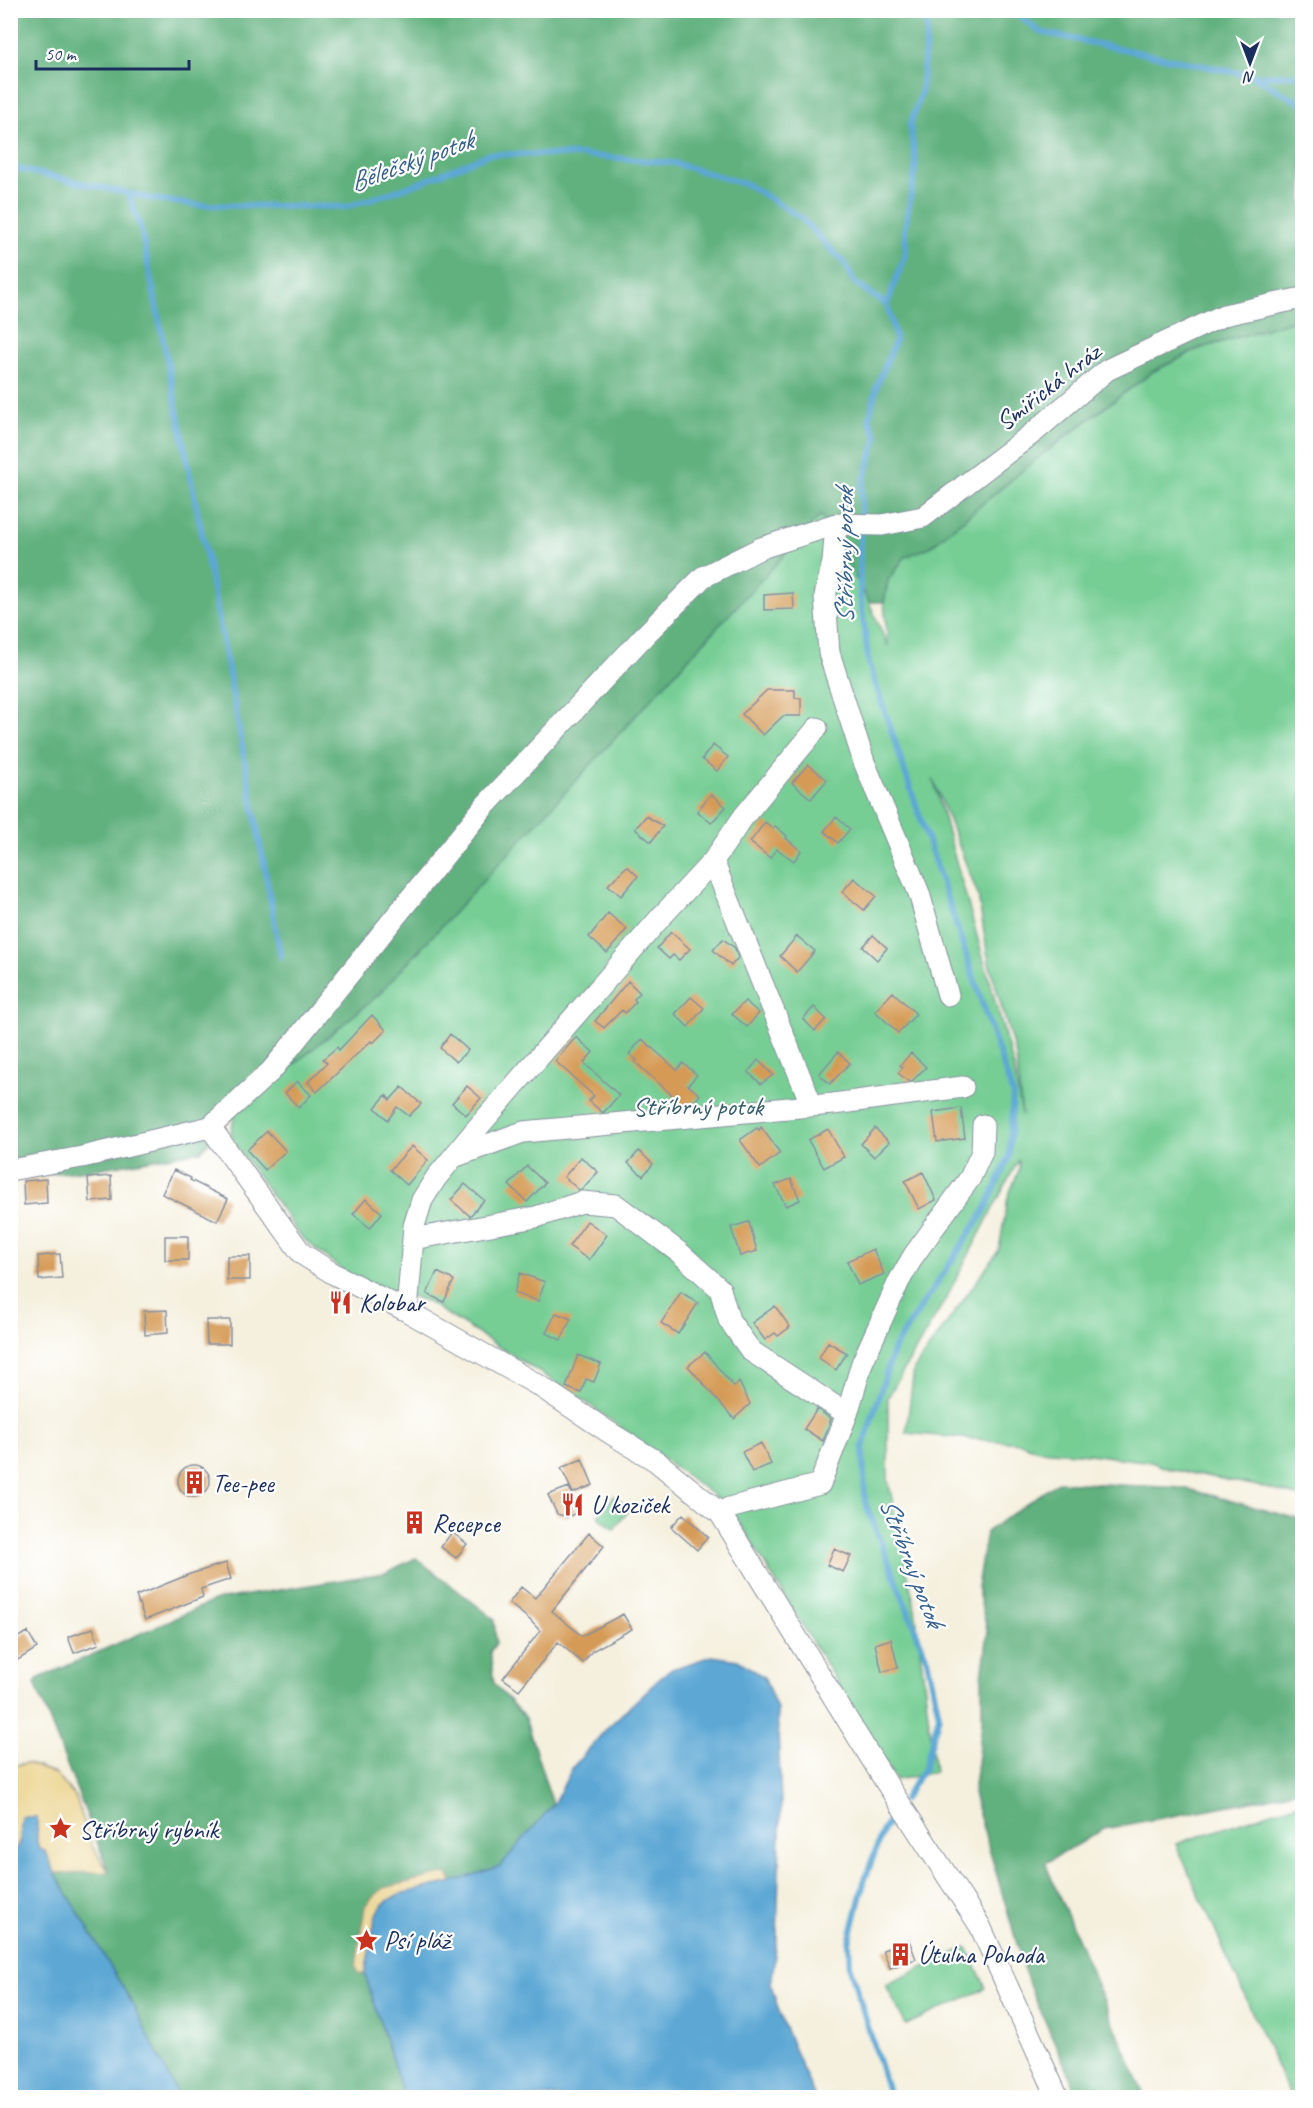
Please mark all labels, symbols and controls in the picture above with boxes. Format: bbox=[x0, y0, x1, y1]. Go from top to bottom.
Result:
scale bar bbox=[36, 33, 189, 71]
north arrow bbox=[1220, 33, 1280, 93]
text: 50 m bbox=[45, 43, 78, 65]
text: N bbox=[1242, 67, 1255, 87]
water label: Bělečský potok bbox=[345, 121, 482, 199]
street label: Smiřická hráz bbox=[989, 334, 1109, 438]
water label: Stříbrný potok bbox=[827, 483, 861, 623]
park label: Stříbrný potok bbox=[633, 1090, 765, 1123]
place label: Kolobar bbox=[359, 1286, 427, 1319]
restaurant icon: Kolobar bbox=[328, 1289, 354, 1315]
place label: Tee-pee bbox=[212, 1467, 275, 1500]
building icon: Tee-pee bbox=[181, 1470, 207, 1496]
place label: U koziček bbox=[591, 1488, 671, 1521]
restaurant icon: U koziček bbox=[560, 1491, 586, 1517]
water label: Stříbrný potok bbox=[872, 1493, 954, 1636]
place label: Recepce bbox=[432, 1507, 501, 1540]
building icon: Recepce bbox=[401, 1510, 427, 1536]
place label: Stříbrný rybník bbox=[79, 1813, 221, 1846]
place icon: Stříbrný rybník bbox=[48, 1816, 74, 1842]
place label: Psí pláž bbox=[384, 1924, 453, 1957]
place icon: Psí pláž bbox=[353, 1927, 379, 1953]
place label: Útulna Pohoda bbox=[918, 1938, 1045, 1971]
building icon: Útulna Pohoda bbox=[887, 1941, 913, 1967]

